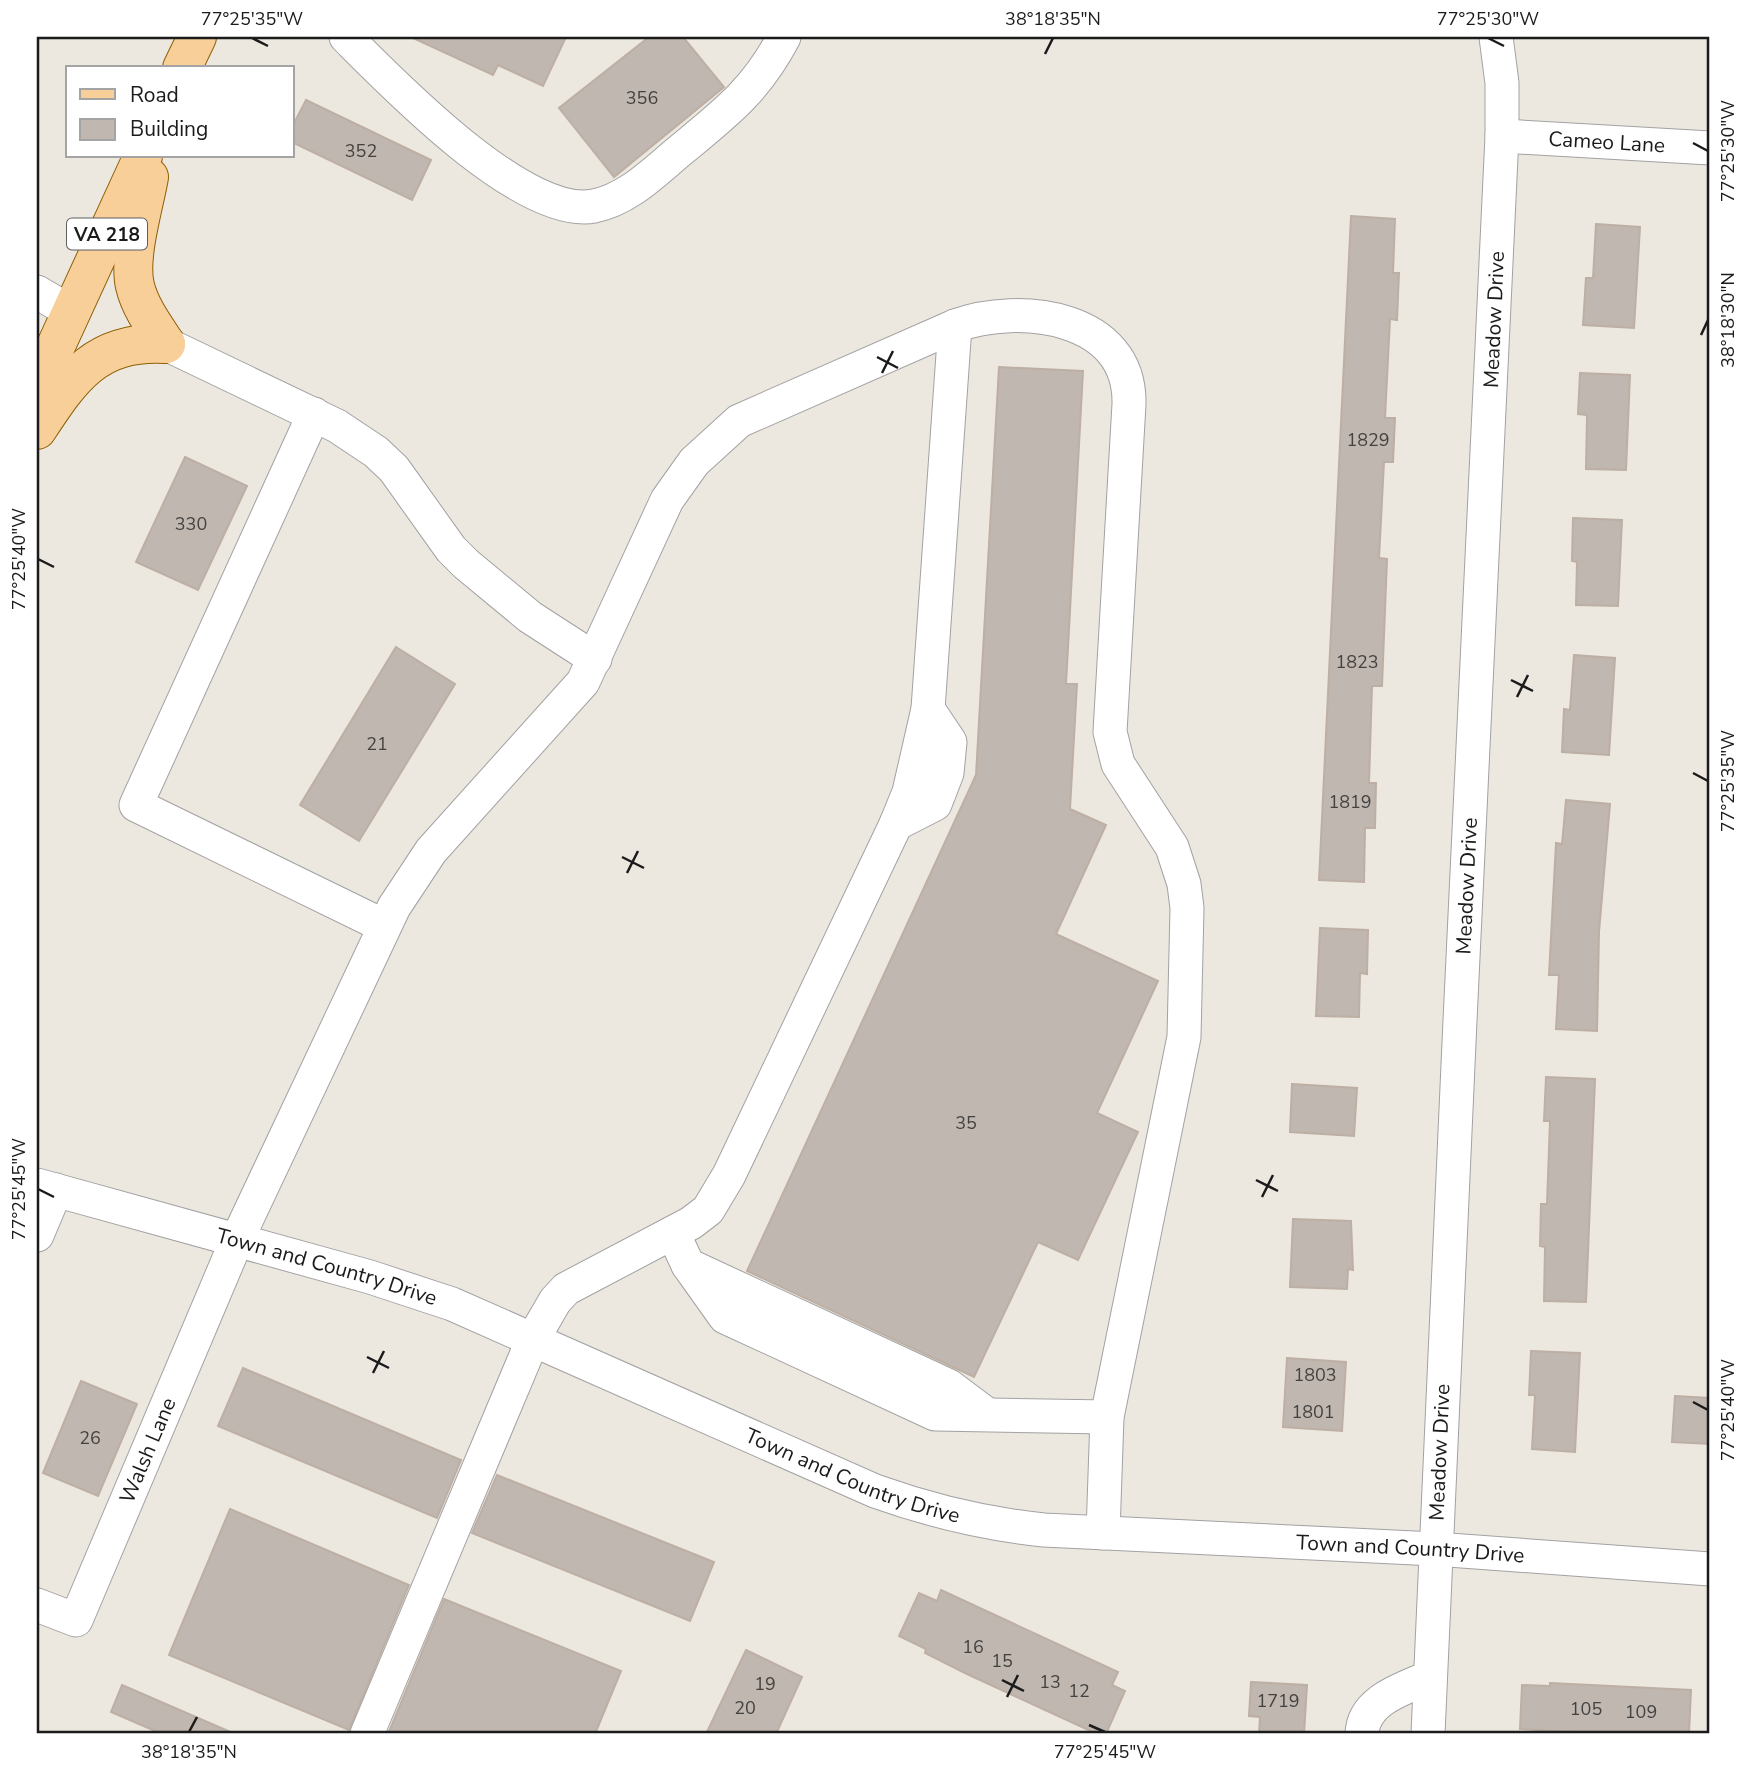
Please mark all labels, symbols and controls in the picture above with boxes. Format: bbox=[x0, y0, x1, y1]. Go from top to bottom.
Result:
text: 77°25'35"W bbox=[201, 7, 303, 31]
text: 38°18'35"N bbox=[1005, 7, 1101, 31]
text: 77°25'30"W bbox=[1437, 7, 1539, 31]
legend bbox=[66, 66, 294, 158]
text: Road bbox=[130, 81, 179, 109]
house number: 356 bbox=[626, 86, 658, 110]
text: 77°25'30"W bbox=[1716, 100, 1740, 202]
text: Building bbox=[130, 115, 208, 143]
street label: Cameo Lane bbox=[1548, 125, 1666, 159]
house number: 352 bbox=[345, 139, 377, 163]
road number: VA 218 bbox=[67, 218, 147, 250]
street label: Meadow Drive bbox=[1477, 250, 1511, 389]
text: 38°18'30"N bbox=[1716, 272, 1740, 368]
house number: 1829 bbox=[1346, 428, 1390, 452]
text: 77°25'40"W bbox=[7, 508, 31, 610]
house number: 330 bbox=[175, 512, 207, 536]
house number: 1823 bbox=[1335, 650, 1379, 674]
text: 77°25'35"W bbox=[1716, 730, 1740, 832]
house number: 21 bbox=[366, 732, 388, 756]
house number: 1819 bbox=[1328, 790, 1372, 814]
street label: Meadow Drive bbox=[1449, 817, 1484, 955]
house number: 35 bbox=[955, 1111, 977, 1135]
text: 77°25'45"W bbox=[7, 1138, 31, 1240]
street label: Town and Country Drive bbox=[213, 1221, 441, 1312]
text: 77°25'40"W bbox=[1716, 1359, 1740, 1461]
house number: 1803 bbox=[1293, 1363, 1337, 1387]
street label: Meadow Drive bbox=[1423, 1383, 1457, 1521]
street label: Walsh Lane bbox=[113, 1393, 183, 1508]
house number: 1801 bbox=[1291, 1400, 1335, 1424]
street label: Town and Country Drive bbox=[741, 1421, 963, 1530]
house number: 26 bbox=[79, 1426, 101, 1450]
street label: Town and Country Drive bbox=[1296, 1528, 1526, 1569]
house number: 16 bbox=[962, 1635, 984, 1659]
house number: 15 bbox=[991, 1649, 1013, 1673]
house number: 13 bbox=[1039, 1670, 1061, 1694]
house number: 19 bbox=[754, 1672, 776, 1696]
house number: 12 bbox=[1068, 1679, 1090, 1703]
house number: 1719 bbox=[1256, 1689, 1300, 1713]
house number: 20 bbox=[734, 1696, 756, 1720]
house number: 105 bbox=[1570, 1697, 1602, 1721]
house number: 109 bbox=[1625, 1700, 1657, 1724]
text: 38°18'35"N bbox=[141, 1740, 237, 1764]
text: 77°25'45"W bbox=[1054, 1740, 1156, 1764]

